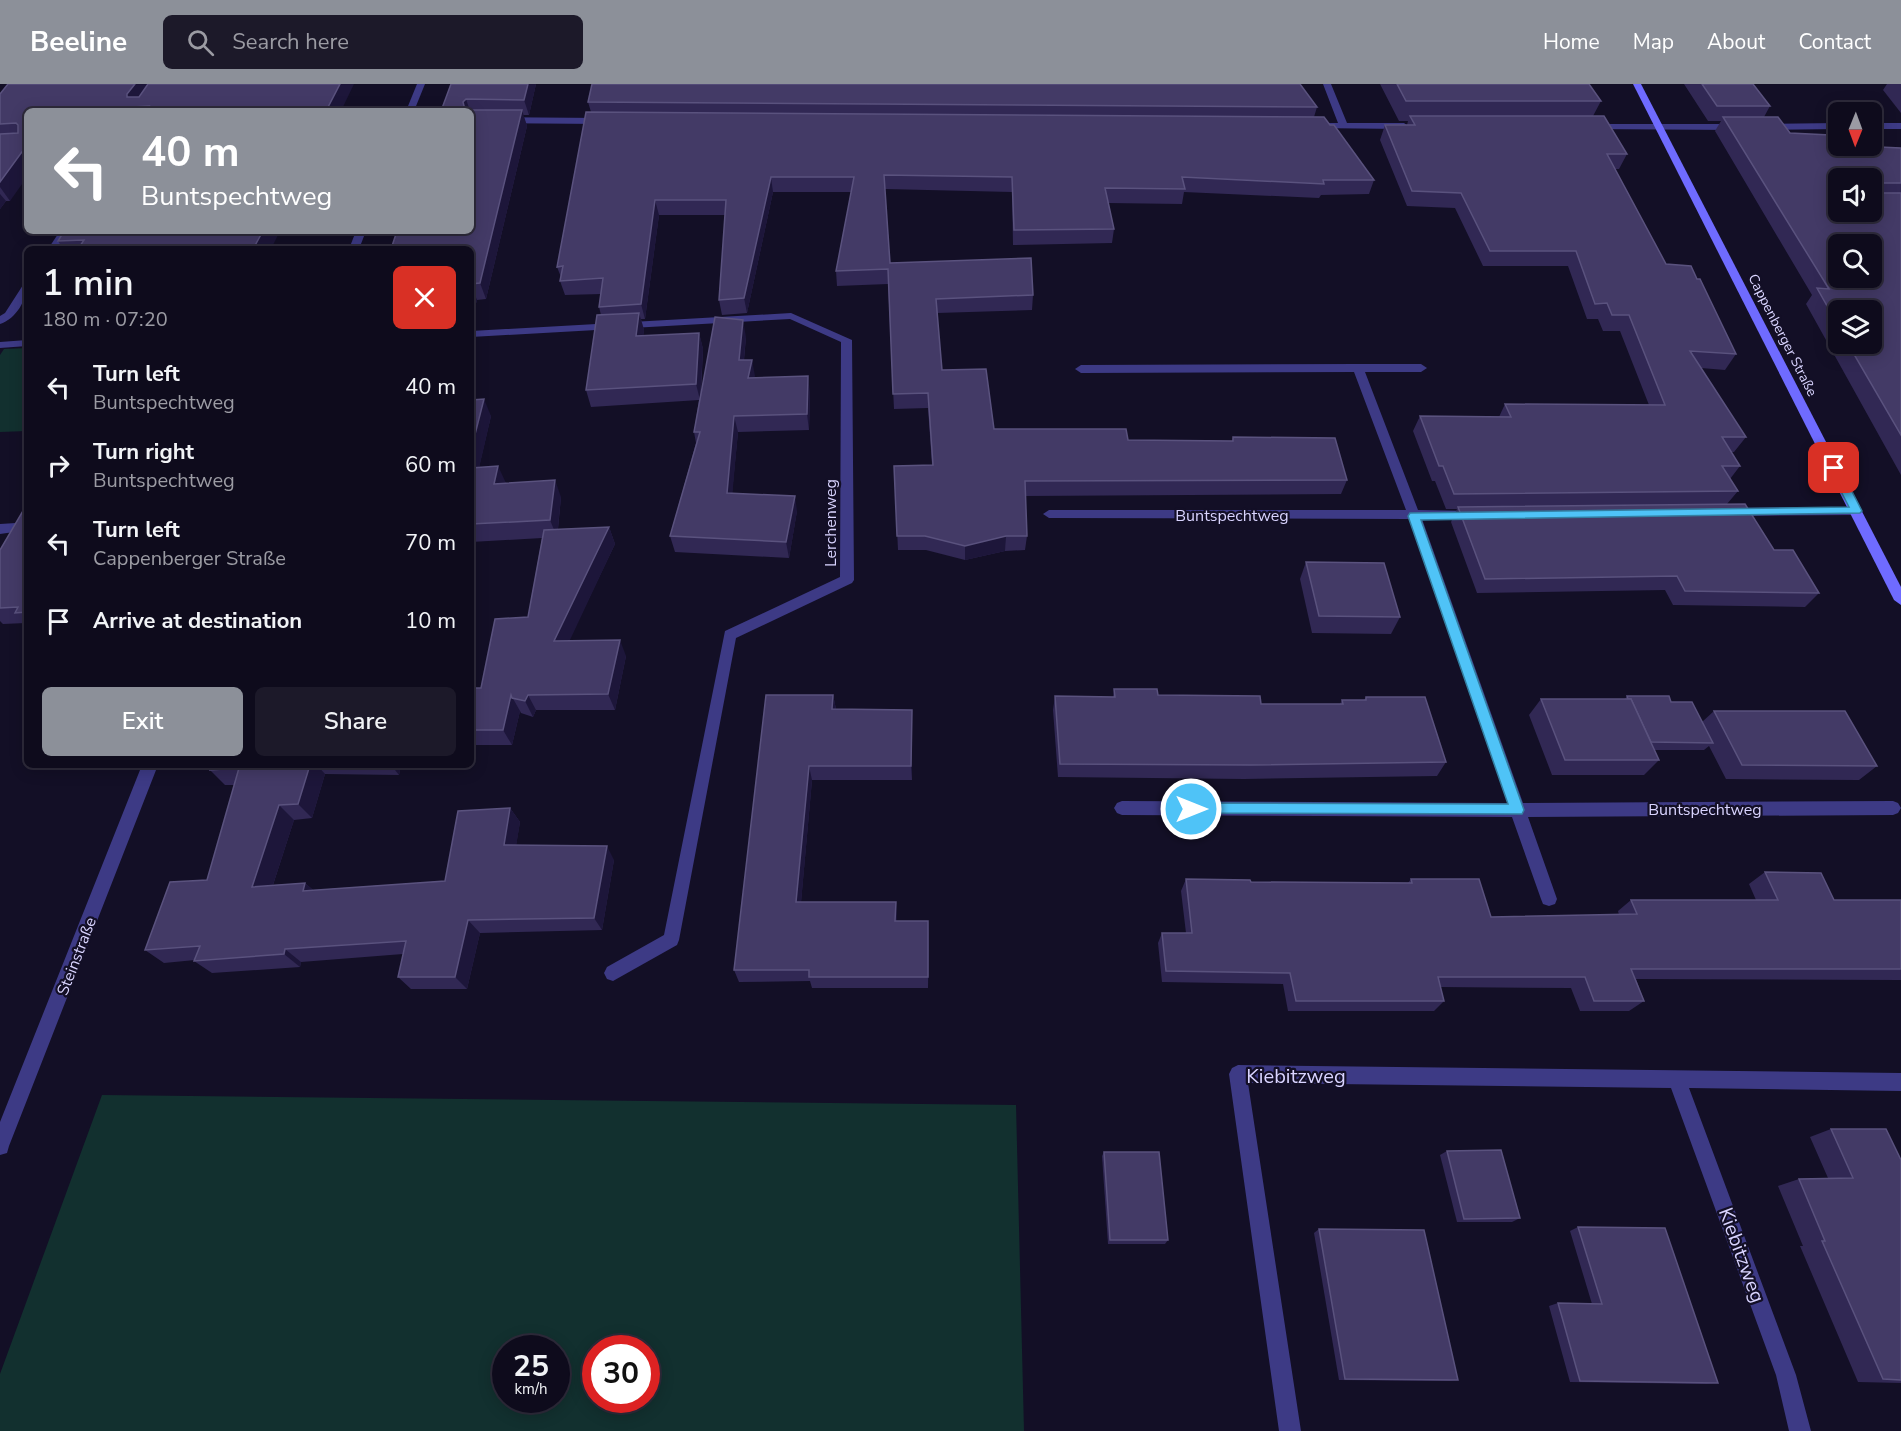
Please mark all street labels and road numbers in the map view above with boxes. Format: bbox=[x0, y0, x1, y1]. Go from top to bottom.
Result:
street label: Cappenberger Straße bbox=[1743, 271, 1822, 400]
street label: Lerchenweg bbox=[820, 479, 842, 567]
street label: Buntspechtweg bbox=[1175, 505, 1289, 527]
street label: Buntspechtweg bbox=[1648, 799, 1762, 821]
street label: Steinstraße bbox=[52, 914, 102, 999]
street label: Kiebitzweg bbox=[1246, 1063, 1346, 1090]
street label: Kiebitzweg bbox=[1712, 1204, 1771, 1306]

